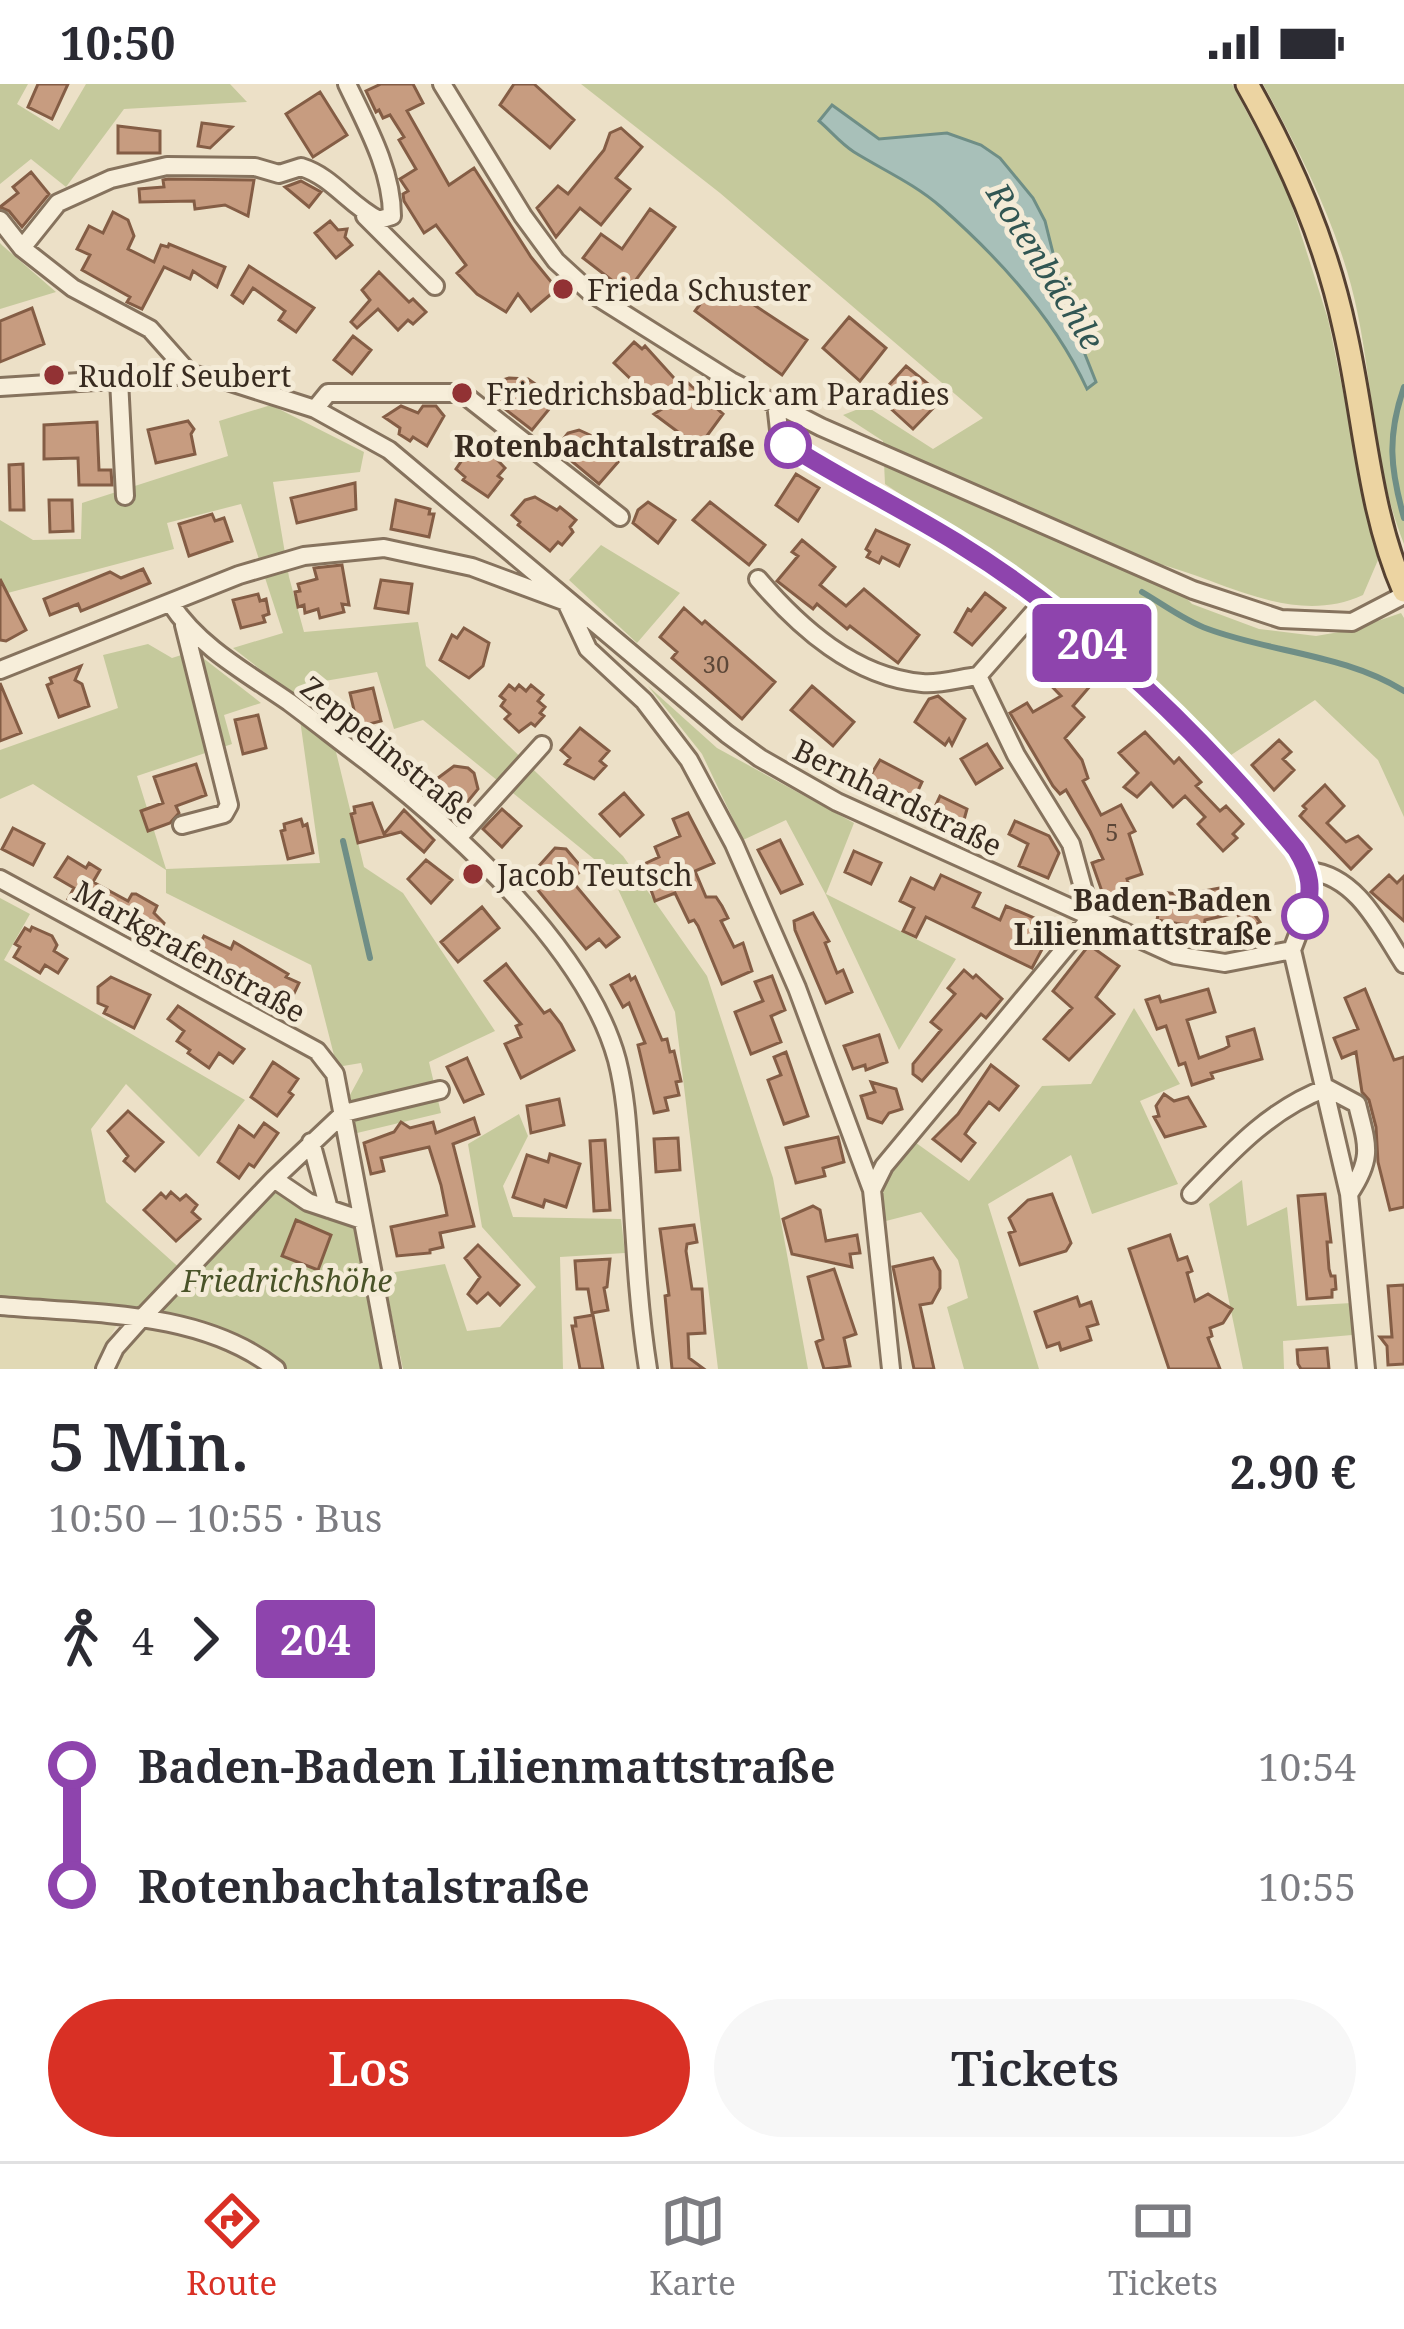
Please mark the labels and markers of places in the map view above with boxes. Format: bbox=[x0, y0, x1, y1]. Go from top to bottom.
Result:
place label: Frieda Schuster bbox=[587, 269, 811, 310]
marker: Frieda Schuster bbox=[550, 276, 576, 302]
place label: Rudolf Seubert bbox=[78, 355, 291, 396]
marker: Rudolf Seubert bbox=[41, 362, 67, 388]
place label: Friedrichsbad-blick am Paradies bbox=[486, 373, 950, 414]
marker: Friedrichsbad-blick am Paradies bbox=[449, 380, 475, 406]
marker: Rotenbachtalstraße bbox=[766, 423, 810, 467]
place label: Rotenbachtalstraße bbox=[454, 425, 755, 466]
place label: Jacob Teutsch bbox=[496, 854, 693, 895]
marker: Jacob Teutsch bbox=[460, 861, 486, 887]
place label: Baden-Baden Lilienmattstraße bbox=[1014, 879, 1272, 954]
marker: Baden-Baden Lilienmattstraße bbox=[1283, 894, 1327, 938]

